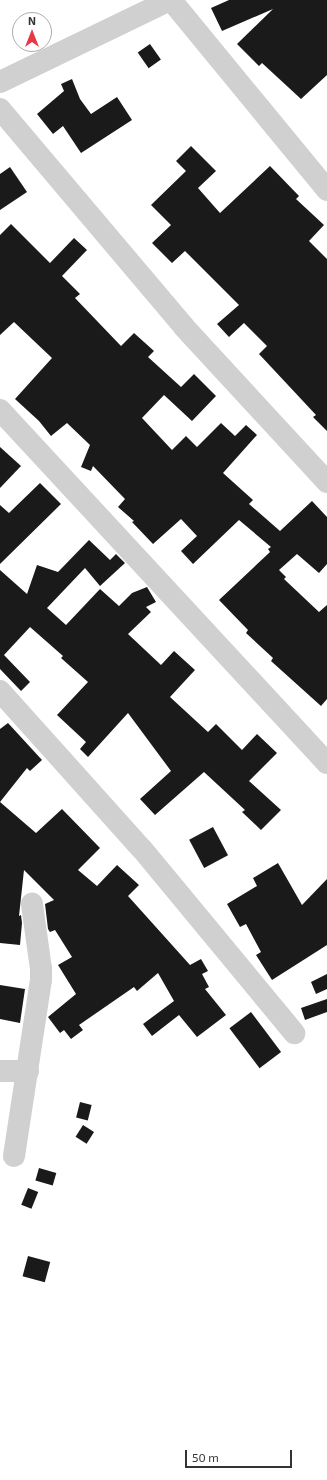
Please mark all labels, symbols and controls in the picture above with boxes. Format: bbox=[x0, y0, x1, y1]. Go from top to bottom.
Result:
north arrow bbox=[12, 12, 52, 52]
text: N bbox=[28, 14, 36, 27]
scale bar bbox=[187, 1442, 294, 1468]
text: 50 m bbox=[192, 1450, 219, 1464]

